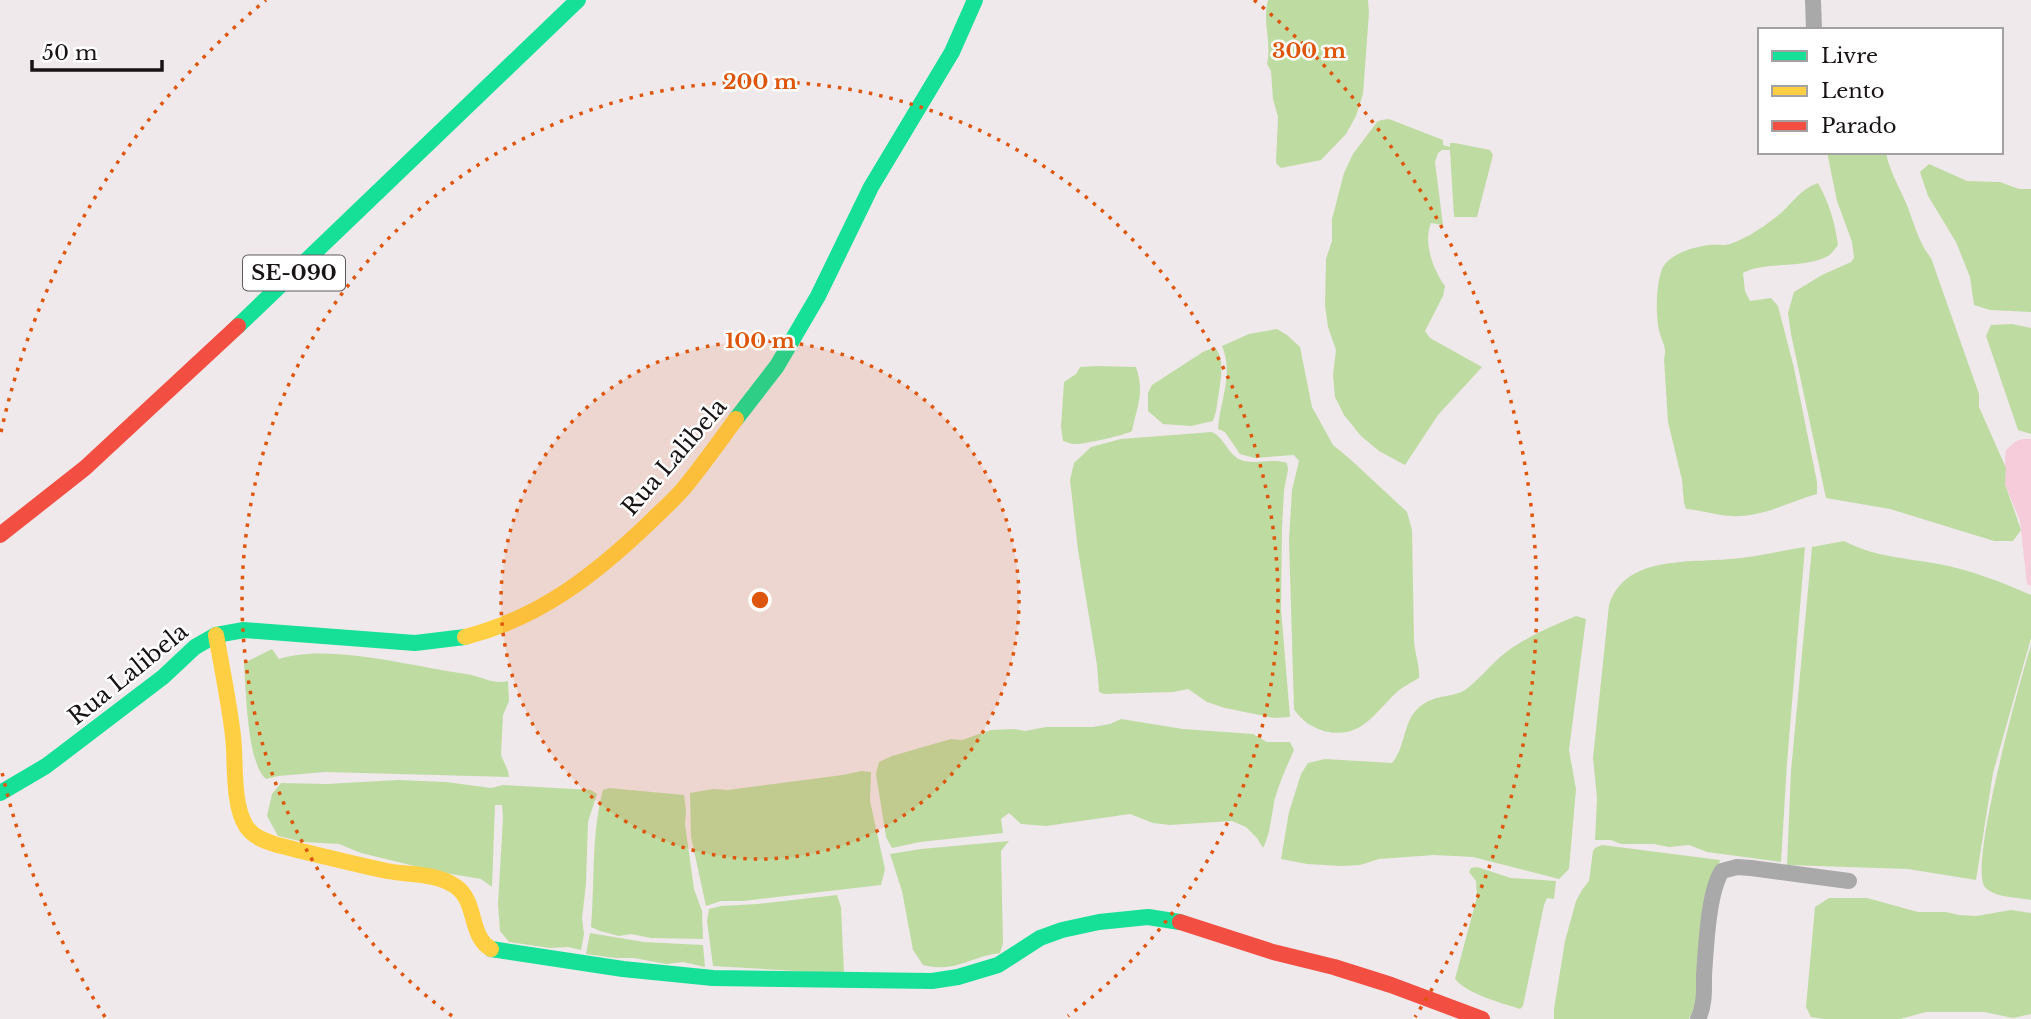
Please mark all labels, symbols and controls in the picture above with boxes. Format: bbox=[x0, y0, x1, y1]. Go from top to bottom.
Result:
scale bar bbox=[32, 28, 161, 72]
legend bbox=[1758, 28, 2003, 154]
text: 300 m bbox=[1272, 38, 1346, 64]
text: 50 m bbox=[42, 40, 98, 66]
text: Livre bbox=[1821, 43, 1878, 69]
text: 200 m bbox=[723, 69, 797, 95]
text: Lento bbox=[1821, 78, 1884, 104]
text: Parado bbox=[1821, 113, 1896, 139]
road number: SE-090 bbox=[243, 256, 345, 290]
text: 100 m bbox=[725, 328, 795, 354]
street label: Rua Lalibela bbox=[616, 393, 733, 521]
centre of rings bbox=[748, 588, 772, 612]
street label: Rua Lalibela bbox=[63, 617, 194, 731]

